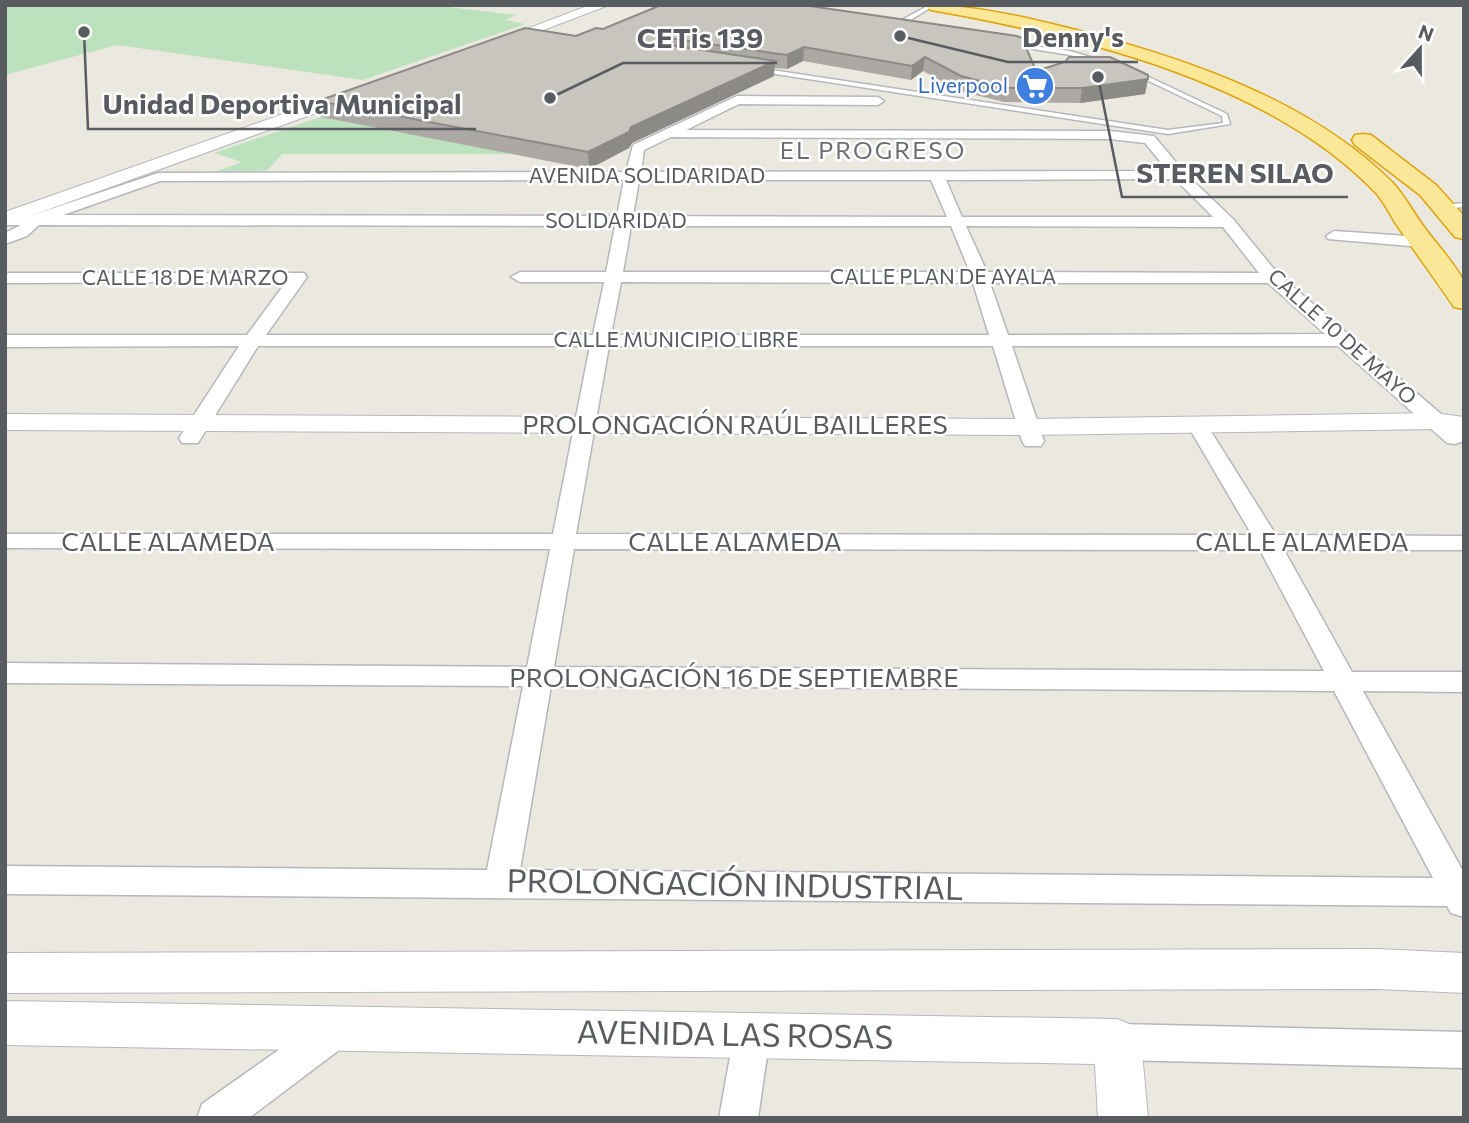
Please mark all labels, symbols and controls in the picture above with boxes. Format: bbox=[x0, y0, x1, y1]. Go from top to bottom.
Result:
callout: Denny's bbox=[1008, 13, 1138, 62]
callout: CETis 139 bbox=[623, 14, 777, 63]
north arrow bbox=[1385, 14, 1455, 84]
text: Denny's bbox=[1022, 19, 1124, 53]
text: N bbox=[1415, 19, 1437, 46]
text: CETis 139 bbox=[637, 20, 763, 54]
supermarket icon: Liverpool bbox=[1014, 65, 1056, 107]
place label: Liverpool bbox=[918, 72, 1008, 97]
callout: Unidad Deportiva Municipal bbox=[88, 80, 476, 129]
text: Unidad Deportiva Municipal bbox=[102, 86, 462, 120]
district label: EL PROGRESO bbox=[780, 135, 966, 164]
callout: STEREN SILAO bbox=[1122, 148, 1348, 197]
text: STEREN SILAO bbox=[1136, 155, 1334, 189]
street label: AVENIDA SOLIDARIDAD bbox=[529, 162, 765, 187]
street label: SOLIDARIDAD bbox=[545, 207, 687, 232]
street label: CALLE PLAN DE AYALA bbox=[830, 263, 1056, 288]
street label: CALLE 10 DE MAYO bbox=[1264, 263, 1422, 409]
street label: CALLE 18 DE MARZO bbox=[82, 264, 288, 289]
street label: CALLE MUNICIPIO LIBRE bbox=[554, 326, 798, 351]
street label: PROLONGACIÓN RAÚL BAILLERES bbox=[522, 408, 948, 439]
street label: CALLE ALAMEDA bbox=[61, 525, 275, 556]
street label: CALLE ALAMEDA bbox=[628, 525, 842, 556]
street label: CALLE ALAMEDA bbox=[1195, 525, 1409, 556]
street label: PROLONGACIÓN 16 DE SEPTIEMBRE bbox=[509, 661, 959, 692]
street label: PROLONGACIÓN INDUSTRIAL bbox=[506, 859, 964, 907]
street label: AVENIDA LAS ROSAS bbox=[576, 1010, 894, 1056]

